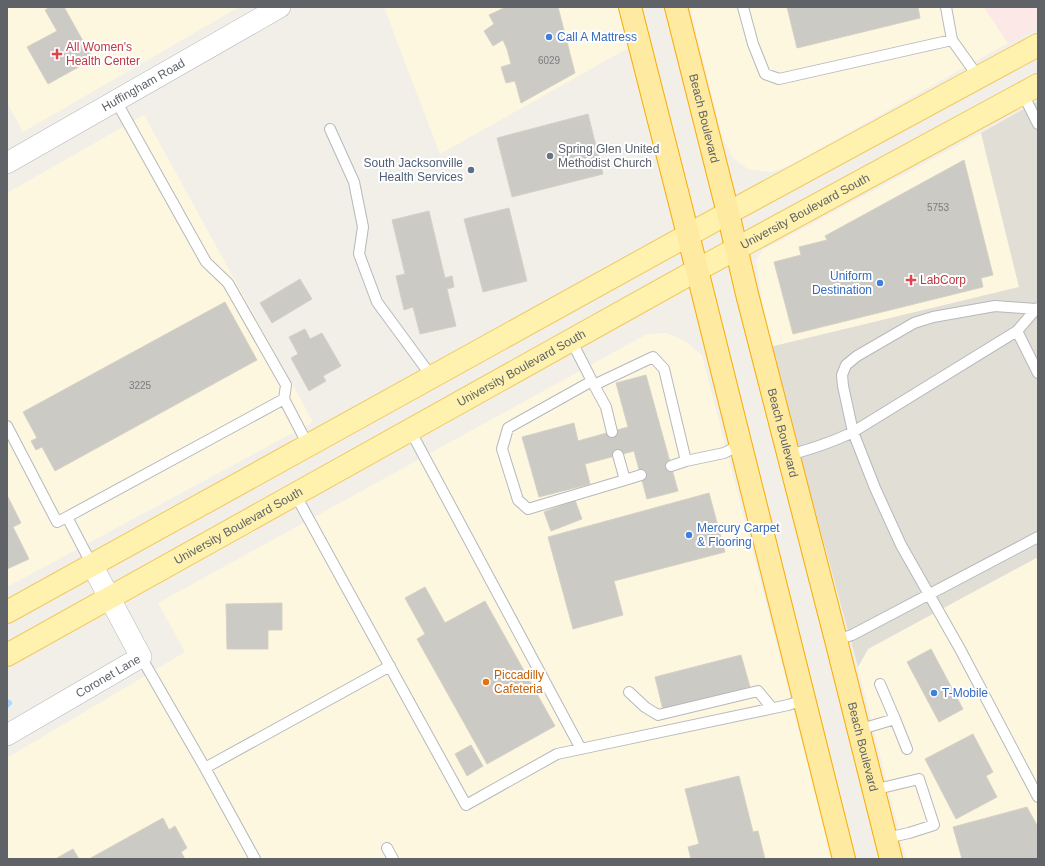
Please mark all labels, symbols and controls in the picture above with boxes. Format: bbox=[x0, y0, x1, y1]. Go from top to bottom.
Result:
place label: Call A Mattress bbox=[557, 30, 637, 44]
marker: Call A Mattress bbox=[544, 32, 554, 42]
place label: All Women's Health Center bbox=[66, 40, 140, 68]
marker: All Women's Health Center bbox=[51, 48, 63, 60]
house number: 6029 bbox=[538, 55, 561, 66]
street label: Huffingham Road bbox=[99, 56, 187, 114]
street label: Beach Boulevard bbox=[686, 72, 722, 165]
place label: Spring Glen United Methodist Church bbox=[558, 142, 659, 170]
marker: Spring Glen United Methodist Church bbox=[545, 151, 555, 161]
place label: South Jacksonville Health Services bbox=[364, 156, 463, 184]
marker: South Jacksonville Health Services bbox=[466, 165, 476, 175]
street label: University Boulevard South bbox=[738, 171, 872, 252]
house number: 5753 bbox=[927, 202, 950, 213]
place label: Uniform Destination bbox=[812, 269, 872, 297]
place label: LabCorp bbox=[920, 273, 966, 287]
marker: LabCorp bbox=[905, 274, 917, 286]
marker: Uniform Destination bbox=[875, 278, 885, 288]
street label: University Boulevard South bbox=[455, 327, 588, 409]
house number: 3225 bbox=[129, 380, 152, 391]
street label: Beach Boulevard bbox=[765, 387, 801, 479]
street label: University Boulevard South bbox=[172, 484, 305, 567]
place label: Mercury Carpet & Flooring bbox=[697, 521, 780, 549]
marker: Mercury Carpet & Flooring bbox=[684, 530, 694, 540]
street label: Coronet Lane bbox=[73, 652, 143, 701]
place label: Piccadilly Cafeteria bbox=[494, 668, 544, 696]
marker: Piccadilly Cafeteria bbox=[481, 677, 491, 687]
place label: T-Mobile bbox=[942, 686, 988, 700]
marker: T-Mobile bbox=[929, 688, 939, 698]
street label: Beach Boulevard bbox=[845, 701, 881, 793]

